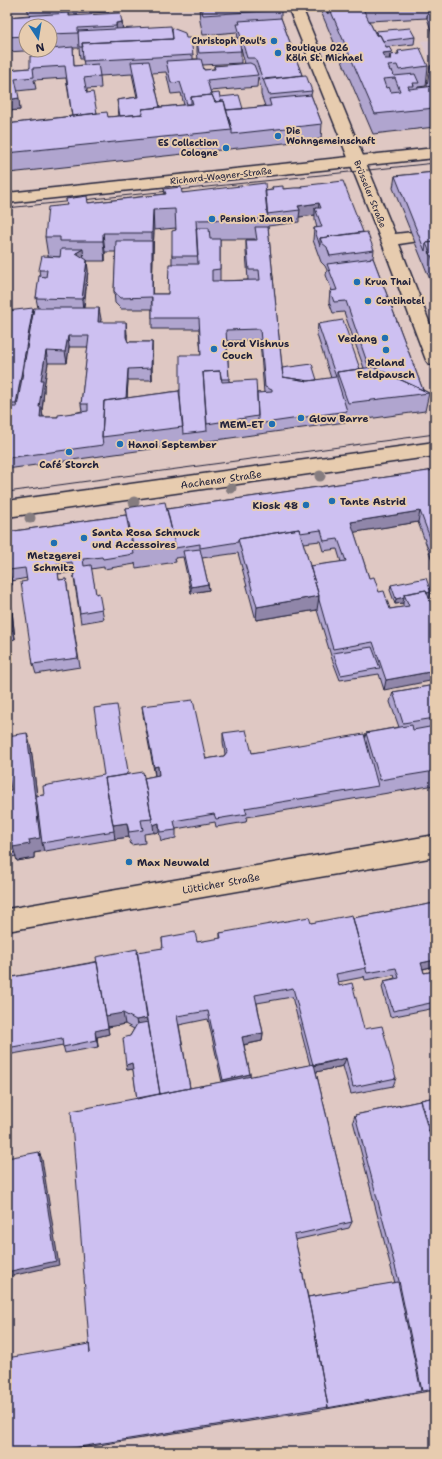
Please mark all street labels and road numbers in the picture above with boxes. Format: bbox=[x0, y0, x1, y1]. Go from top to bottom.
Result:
street label: Brüsseler Straße bbox=[351, 158, 389, 230]
street label: Richard-Wagner-Straße bbox=[169, 165, 273, 187]
street label: Aachener Straße bbox=[180, 467, 263, 492]
street label: Lütticher Straße bbox=[181, 870, 261, 897]

